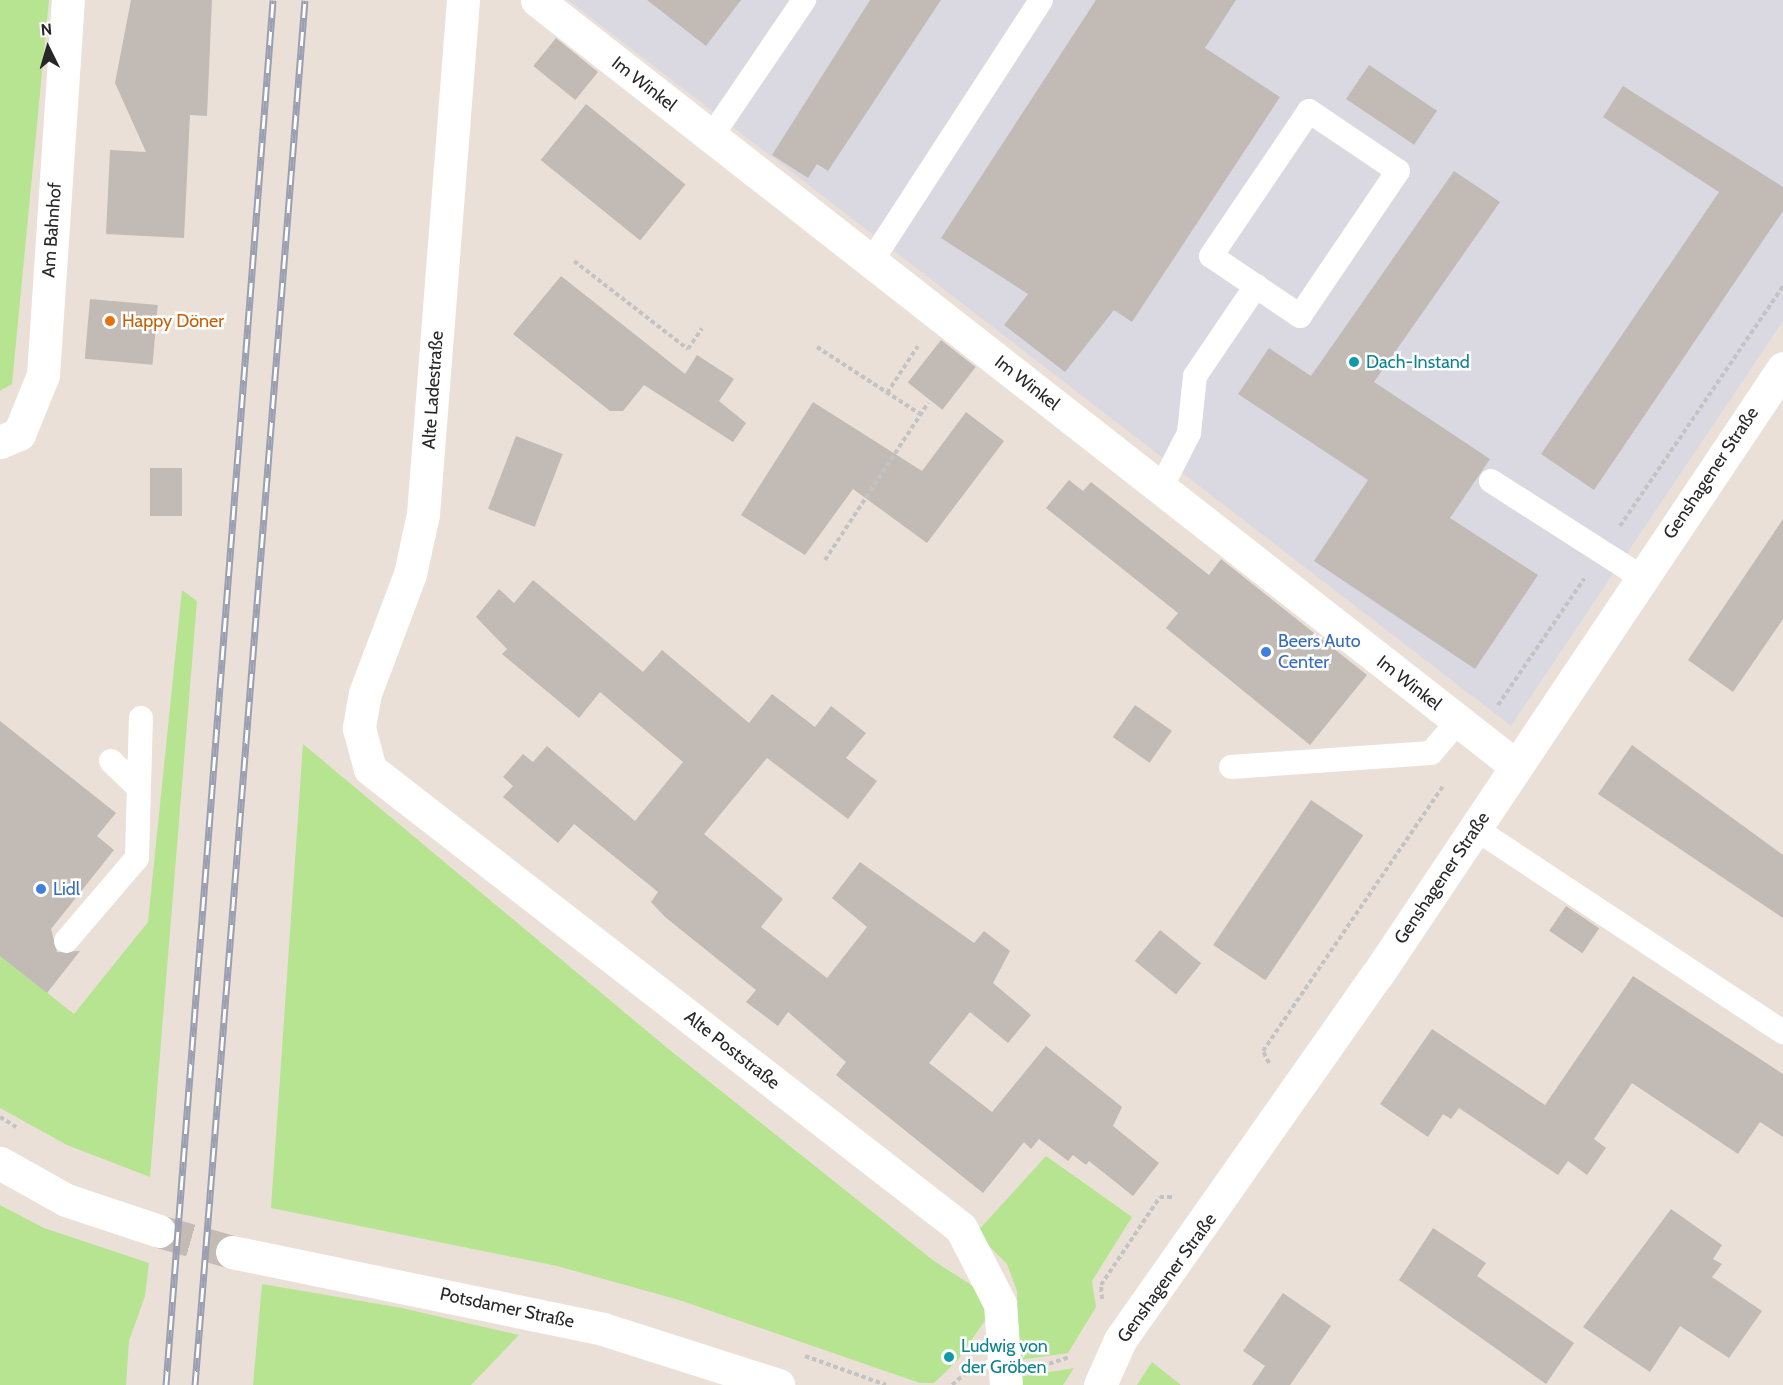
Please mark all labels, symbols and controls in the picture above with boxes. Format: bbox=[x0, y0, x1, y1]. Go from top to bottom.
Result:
north arrow bbox=[18, 18, 78, 78]
text: N bbox=[40, 20, 53, 40]
street label: Im Winkel bbox=[607, 52, 681, 116]
street label: Am Bahnhof bbox=[38, 182, 66, 278]
place label: Happy Döner bbox=[122, 310, 224, 332]
marker: Happy Döner bbox=[103, 314, 117, 328]
street label: Alte Ladestraße bbox=[418, 330, 448, 450]
street label: Im Winkel bbox=[990, 351, 1064, 415]
place label: Dach-Instand bbox=[1366, 351, 1470, 373]
marker: Dach-Instand bbox=[1347, 355, 1361, 369]
street label: Genshagener Straße bbox=[1659, 403, 1763, 543]
place label: Beers Auto Center bbox=[1278, 631, 1361, 674]
marker: Beers Auto Center bbox=[1259, 645, 1273, 659]
street label: Im Winkel bbox=[1372, 651, 1446, 715]
street label: Genshagener Straße bbox=[1390, 808, 1494, 948]
place label: Lidl bbox=[53, 878, 80, 900]
marker: Lidl bbox=[34, 882, 48, 896]
street label: Alte Poststraße bbox=[680, 1006, 784, 1094]
street label: Genshagener Straße bbox=[1113, 1209, 1221, 1347]
street label: Potsdamer Straße bbox=[438, 1283, 576, 1333]
place label: Ludwig von der Gröben bbox=[961, 1336, 1048, 1378]
marker: Ludwig von der Gröben bbox=[942, 1350, 956, 1364]

